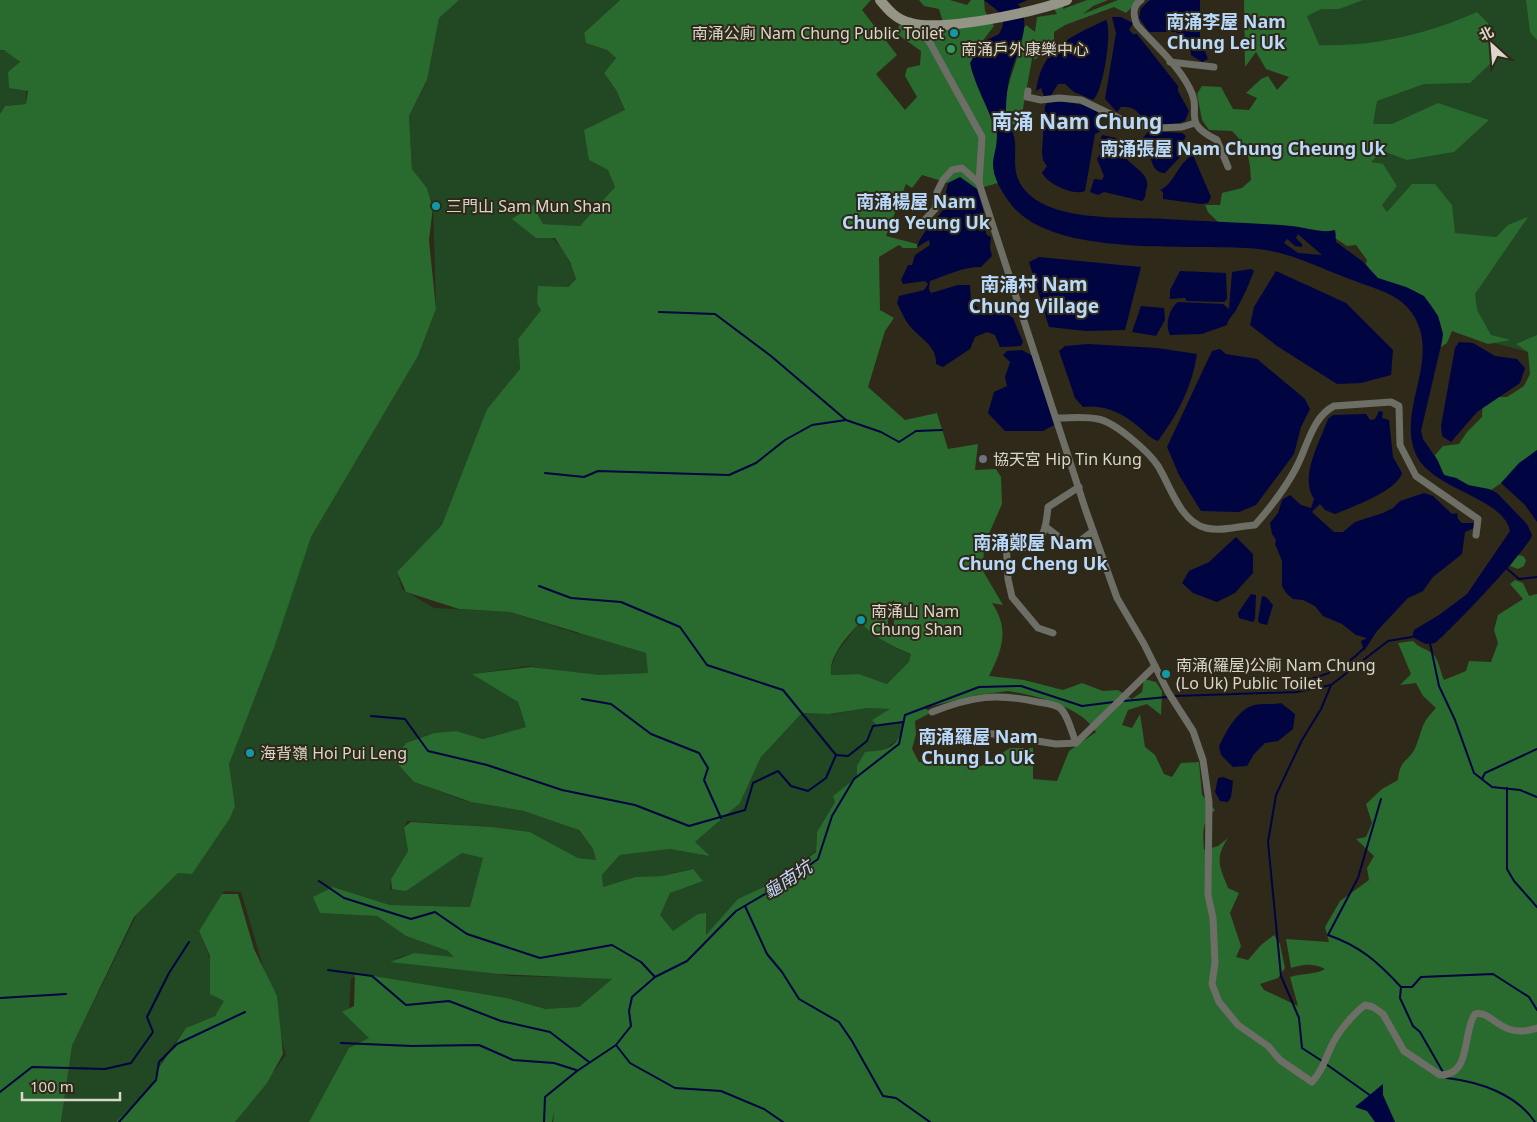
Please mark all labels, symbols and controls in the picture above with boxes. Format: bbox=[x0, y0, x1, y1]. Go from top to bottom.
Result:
district label: 南涌李屋 Nam Chung Lei Uk bbox=[1166, 9, 1286, 54]
north arrow bbox=[1467, 20, 1517, 70]
text: 北 bbox=[1476, 21, 1497, 44]
place label: 南涌公廁 Nam Chung Public Toilet bbox=[692, 22, 944, 44]
marker: 南涌公廁 Nam Chung Public Toilet bbox=[948, 27, 960, 39]
place label: 南涌戶外康樂中心 bbox=[961, 38, 1089, 60]
marker: 南涌戶外康樂中心 bbox=[945, 43, 957, 55]
district label: 南涌 Nam Chung bbox=[992, 107, 1162, 135]
district label: 南涌張屋 Nam Chung Cheung Uk bbox=[1100, 136, 1386, 160]
district label: 南涌楊屋 Nam Chung Yeung Uk bbox=[842, 189, 991, 234]
place label: 三門山 Sam Mun Shan bbox=[446, 195, 611, 217]
marker: 三門山 Sam Mun Shan bbox=[430, 200, 442, 212]
district label: 南涌村 Nam Chung Village bbox=[969, 271, 1099, 319]
place label: 協天宮 Hip Tin Kung bbox=[993, 448, 1142, 470]
marker: 協天宮 Hip Tin Kung bbox=[977, 453, 989, 465]
district label: 南涌鄭屋 Nam Chung Cheng Uk bbox=[958, 530, 1108, 575]
place label: 南涌山 Nam Chung Shan bbox=[871, 600, 962, 640]
marker: 南涌山 Nam Chung Shan bbox=[855, 614, 867, 626]
place label: 南涌(羅屋)公廁 Nam Chung (Lo Uk) Public Toilet bbox=[1176, 654, 1376, 694]
marker: 南涌(羅屋)公廁 Nam Chung (Lo Uk) Public Toilet bbox=[1160, 668, 1172, 680]
district label: 南涌羅屋 Nam Chung Lo Uk bbox=[918, 724, 1038, 769]
place label: 海背嶺 Hoi Pui Leng bbox=[260, 742, 407, 764]
marker: 海背嶺 Hoi Pui Leng bbox=[244, 747, 256, 759]
water label: 龜南坑 bbox=[758, 853, 819, 904]
scale bar bbox=[22, 1070, 120, 1102]
text: 100 m bbox=[30, 1076, 74, 1096]

